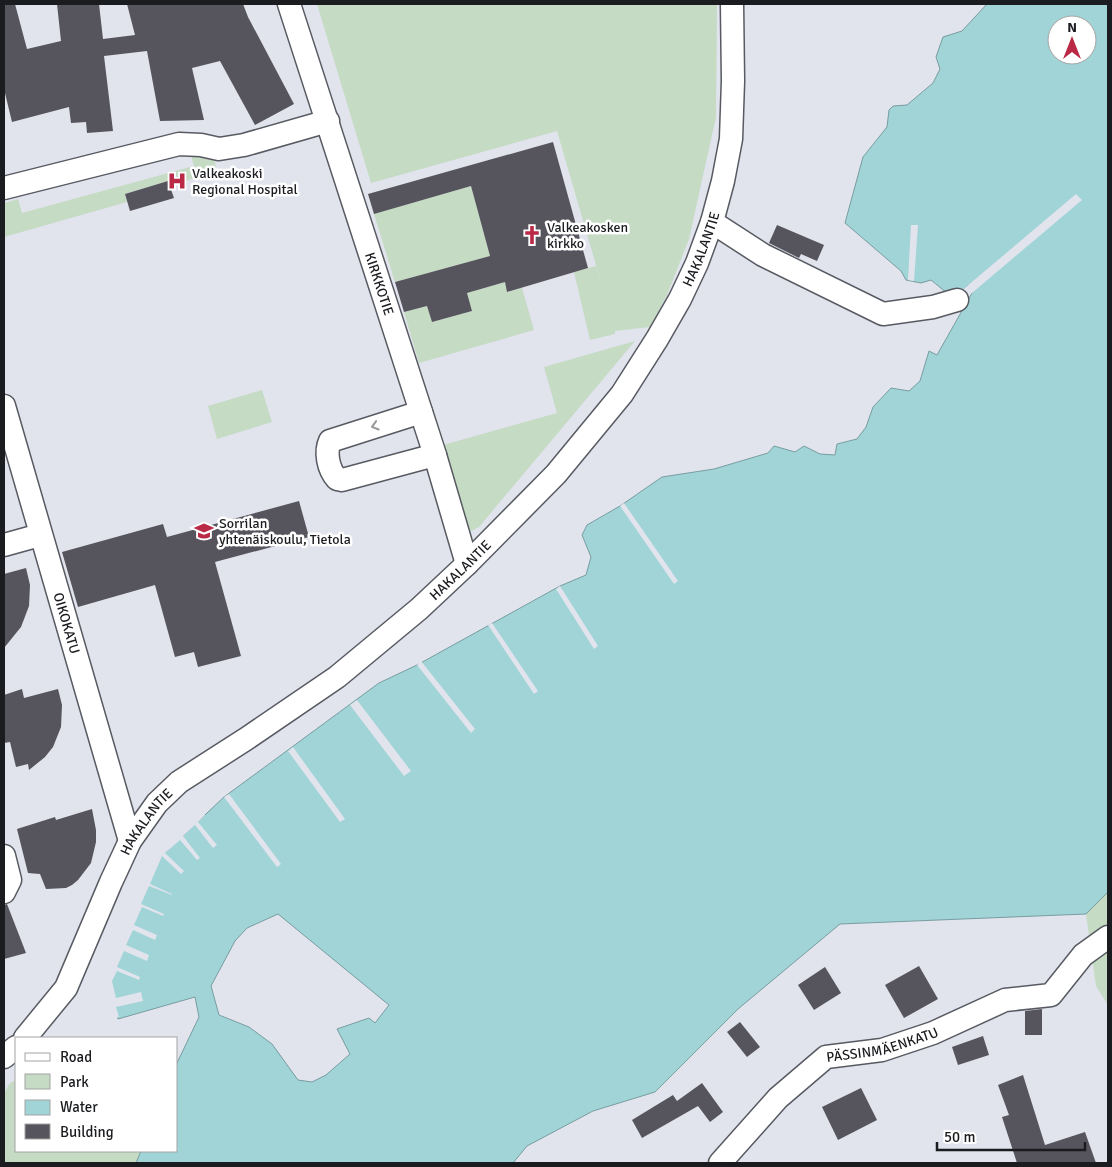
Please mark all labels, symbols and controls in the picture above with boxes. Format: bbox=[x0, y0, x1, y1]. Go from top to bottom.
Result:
north arrow bbox=[1047, 15, 1097, 65]
text: N bbox=[1067, 19, 1077, 36]
place label: Valkeakoski Regional Hospital bbox=[192, 165, 298, 198]
hospital icon: Valkeakoski Regional Hospital bbox=[166, 170, 188, 192]
street label: HAKALANTIE bbox=[679, 210, 723, 290]
place label: Valkeakosken kirkko bbox=[547, 219, 628, 252]
church icon: Valkeakosken kirkko bbox=[521, 224, 543, 246]
street label: KIRKKOTIE bbox=[361, 250, 397, 318]
one-way arrow bbox=[371, 421, 379, 431]
place label: Sorrilan yhtenäiskoulu, Tietola bbox=[219, 515, 351, 548]
school or university icon: Sorrilan yhtenäiskoulu, Tietola bbox=[193, 520, 215, 542]
street label: HAKALANTIE bbox=[426, 537, 495, 604]
street label: OIKOKATU bbox=[49, 591, 83, 656]
street label: HAKALANTIE bbox=[117, 785, 176, 858]
street label: PÄSSINMÄENKATU bbox=[825, 1024, 941, 1066]
legend bbox=[15, 1037, 178, 1152]
text: Road bbox=[60, 1048, 92, 1066]
text: Park bbox=[60, 1073, 89, 1091]
text: Water bbox=[60, 1098, 98, 1116]
scale bar bbox=[937, 1120, 1084, 1152]
text: Building bbox=[60, 1123, 114, 1141]
text: 50 m bbox=[944, 1128, 975, 1146]

